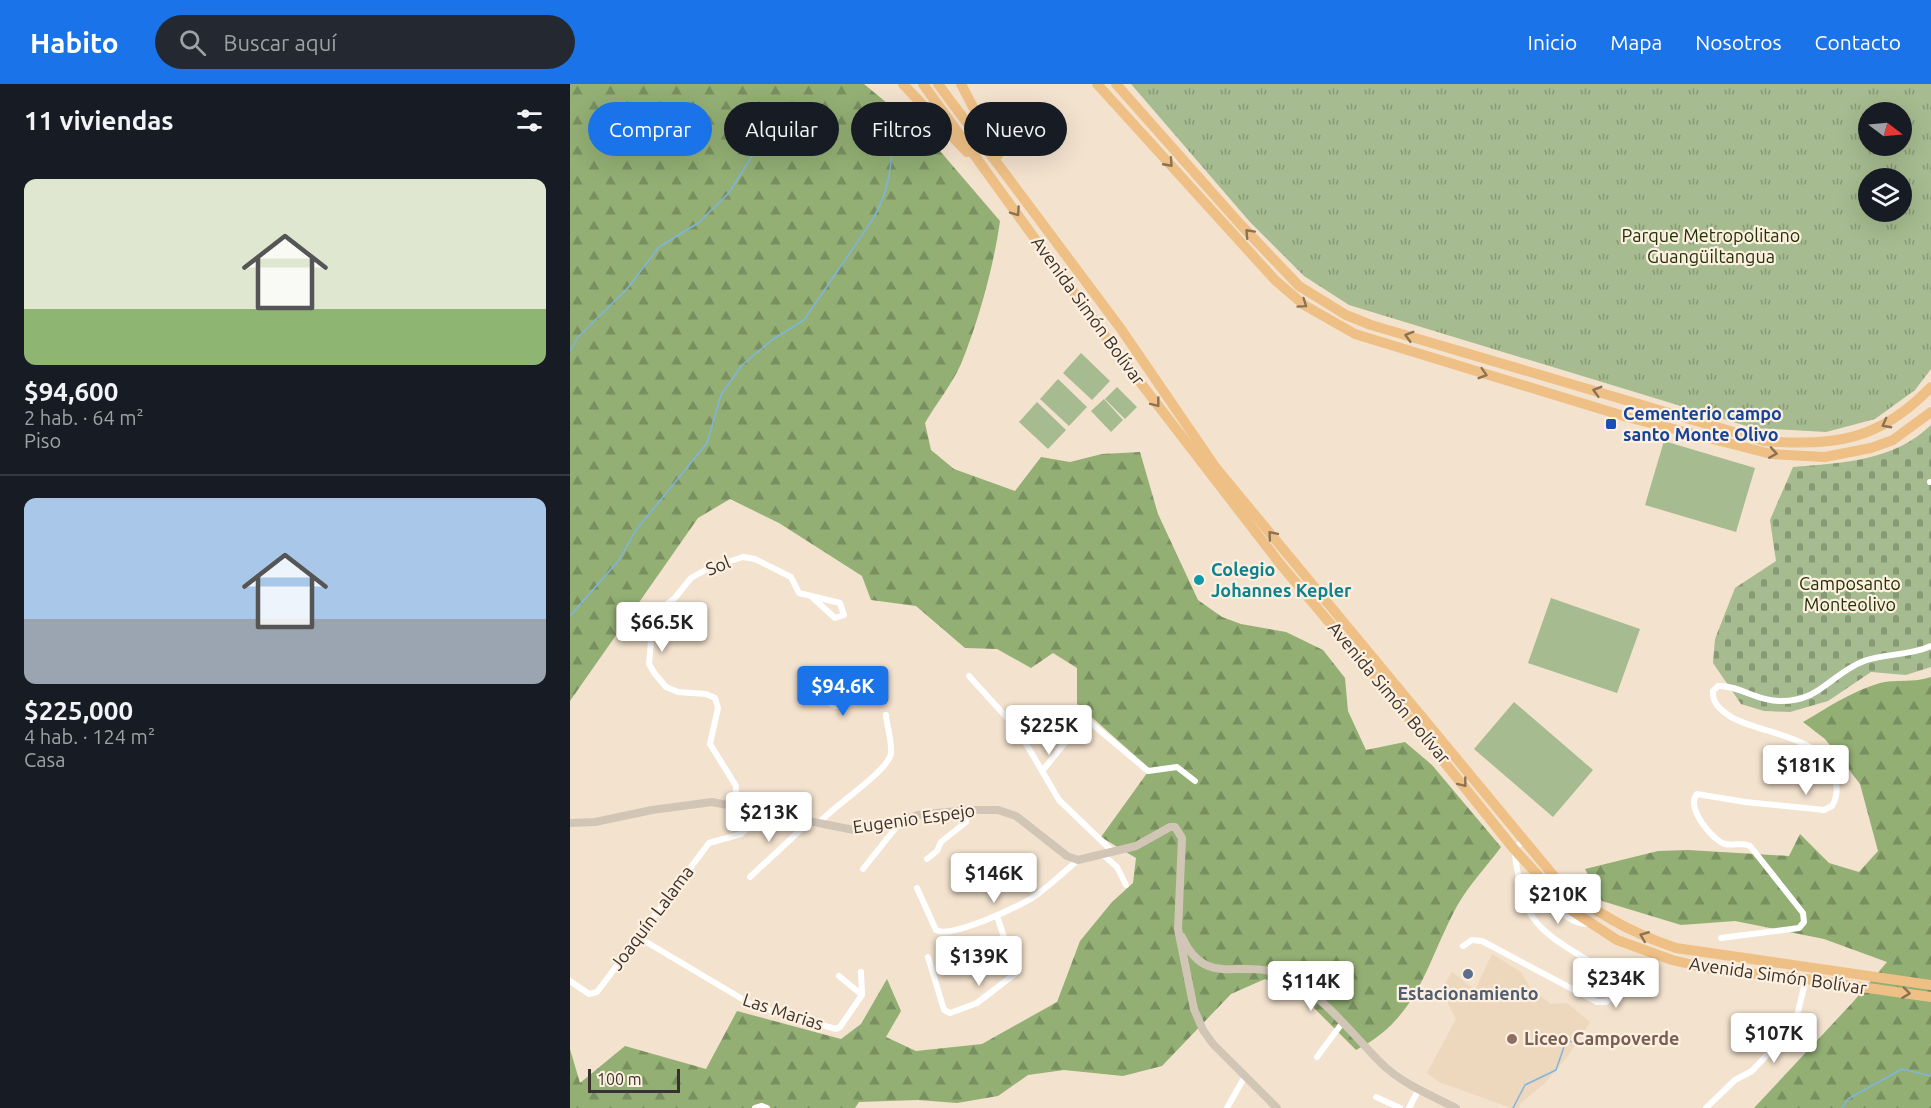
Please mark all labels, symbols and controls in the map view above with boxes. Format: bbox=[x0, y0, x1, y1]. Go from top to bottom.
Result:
search box bbox=[155, 15, 575, 69]
icon: search bbox=[176, 26, 209, 59]
text: Habito bbox=[30, 27, 119, 58]
text: Buscar aquí bbox=[224, 30, 337, 55]
text: Inicio bbox=[1528, 30, 1577, 54]
text: Mapa bbox=[1610, 30, 1662, 54]
text: Nosotros bbox=[1695, 30, 1782, 54]
text: Contacto bbox=[1815, 30, 1901, 54]
chip: Comprar bbox=[588, 102, 712, 156]
chip: Alquilar bbox=[724, 102, 839, 156]
chip: Filtros bbox=[851, 102, 952, 156]
chip: Nuevo bbox=[964, 102, 1067, 156]
north arrow bbox=[1858, 102, 1912, 156]
map controls bbox=[1858, 102, 1912, 222]
icon: filters bbox=[513, 104, 546, 137]
text: 11 viviendas bbox=[24, 106, 174, 135]
one-way arrow bbox=[1162, 156, 1173, 167]
button: layers bbox=[1858, 168, 1912, 222]
one-way arrow bbox=[1009, 206, 1020, 217]
icon: home bbox=[231, 218, 339, 326]
park label: Parque Metropolitano Guangüiltangua bbox=[1622, 225, 1800, 266]
one-way arrow bbox=[1245, 230, 1256, 240]
street label: Avenida Simón Bolívar bbox=[1028, 232, 1150, 389]
one-way arrow bbox=[1296, 297, 1307, 308]
one-way arrow bbox=[1404, 331, 1415, 343]
one-way arrow bbox=[1478, 367, 1488, 379]
text: $94,600 bbox=[24, 377, 118, 406]
one-way arrow bbox=[1592, 386, 1602, 398]
one-way arrow bbox=[1148, 396, 1159, 407]
place label: Cementerio campo santo Monte Olivo bbox=[1623, 403, 1782, 444]
text: 2 hab. · 64 m² bbox=[24, 406, 144, 429]
marker: Cementerio campo santo Monte Olivo bbox=[1604, 417, 1618, 431]
one-way arrow bbox=[1882, 417, 1892, 428]
text: Piso bbox=[24, 429, 61, 452]
one-way arrow bbox=[1768, 447, 1777, 459]
one-way arrow bbox=[1268, 531, 1279, 542]
icon: home bbox=[231, 537, 339, 645]
street label: Sol bbox=[703, 551, 733, 579]
place label: Colegio Johannes Kepler bbox=[1211, 559, 1352, 600]
marker: Colegio Johannes Kepler bbox=[1192, 573, 1206, 587]
park label: Camposanto Monteolivo bbox=[1799, 573, 1901, 614]
pin: $66.5K bbox=[613, 602, 711, 653]
text: $66.5K bbox=[630, 610, 694, 633]
street label: Avenida Simón Bolívar bbox=[1325, 617, 1455, 767]
pin: $94.6K bbox=[794, 666, 892, 717]
text: $94.6K bbox=[811, 674, 875, 697]
text: $225,000 bbox=[24, 696, 133, 725]
pin: $225K bbox=[1007, 705, 1091, 756]
text: $225K bbox=[1020, 713, 1078, 736]
text: 4 hab. · 124 m² bbox=[24, 725, 155, 748]
pin: $181K bbox=[1764, 745, 1848, 796]
text: Casa bbox=[24, 748, 66, 771]
text: $181K bbox=[1777, 753, 1835, 776]
one-way arrow bbox=[1455, 777, 1466, 788]
pin: $213K bbox=[727, 792, 811, 843]
text: $213K bbox=[740, 800, 798, 823]
street label: Eugenio Espejo bbox=[852, 800, 976, 836]
pin: $146K bbox=[952, 853, 1036, 904]
street label: Joaquín Lalama bbox=[605, 861, 697, 974]
text: $146K bbox=[965, 861, 1023, 884]
pin: $210K bbox=[1516, 874, 1600, 925]
text: $210K bbox=[1529, 882, 1587, 905]
one-way arrow bbox=[1639, 931, 1650, 943]
pin: $139K bbox=[937, 936, 1021, 987]
text: $139K bbox=[950, 944, 1008, 967]
street label: Avenida Simón Bolívar bbox=[1688, 953, 1868, 997]
pin: $234K bbox=[1574, 958, 1658, 1009]
pin: $114K bbox=[1269, 961, 1353, 1012]
text: $234K bbox=[1587, 966, 1645, 989]
marker: Estacionamiento bbox=[1461, 967, 1475, 981]
text: $114K bbox=[1282, 969, 1340, 992]
place label: Estacionamiento bbox=[1397, 983, 1539, 1003]
one-way arrow bbox=[1901, 987, 1910, 999]
street label: Las Marias bbox=[740, 989, 826, 1034]
pin: $107K bbox=[1732, 1013, 1816, 1064]
text: $107K bbox=[1745, 1021, 1803, 1044]
place label: Liceo Campoverde bbox=[1524, 1028, 1679, 1048]
marker: Liceo Campoverde bbox=[1505, 1032, 1519, 1046]
scale bar bbox=[588, 1066, 680, 1094]
text: 100 m bbox=[597, 1070, 642, 1088]

